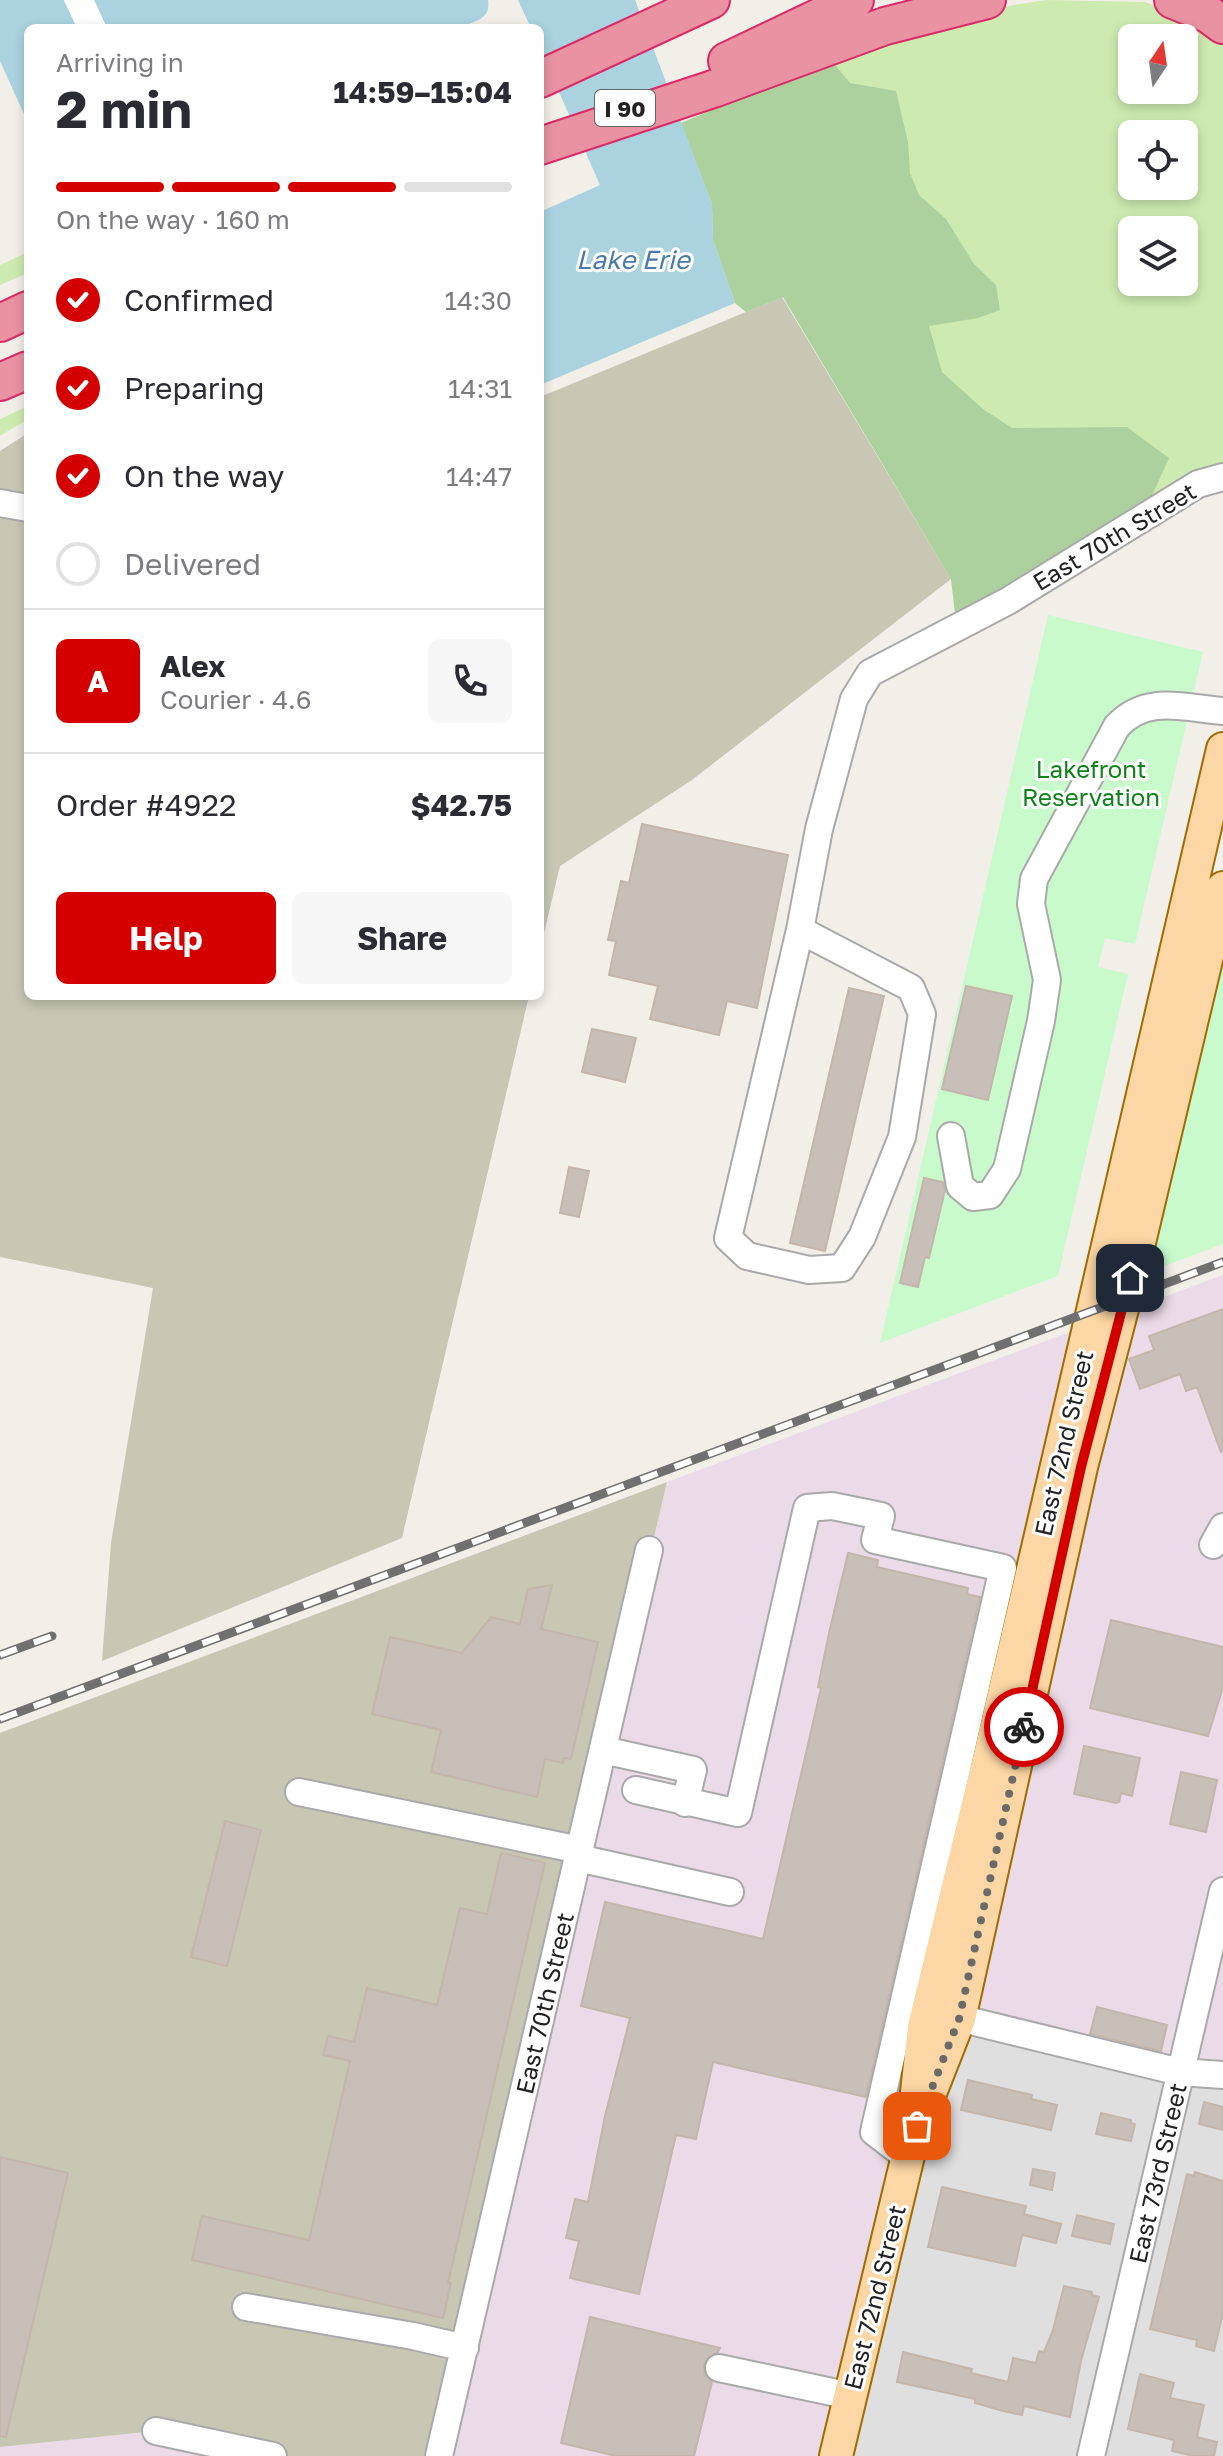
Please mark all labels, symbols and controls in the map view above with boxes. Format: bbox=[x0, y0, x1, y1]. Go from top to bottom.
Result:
north arrow bbox=[1118, 24, 1198, 104]
map controls bbox=[1118, 24, 1198, 296]
text: Arriving in bbox=[56, 47, 184, 78]
text: 14:59–15:04 bbox=[333, 74, 512, 110]
text: 2 min bbox=[56, 77, 192, 139]
road number: I 90 bbox=[595, 90, 655, 126]
button: locate bbox=[1118, 120, 1198, 200]
text: On the way · 160 m bbox=[56, 204, 290, 235]
button: layers bbox=[1118, 216, 1198, 296]
water label: Lake Erie bbox=[576, 244, 692, 275]
icon: check bbox=[56, 278, 100, 322]
text: Confirmed bbox=[124, 282, 274, 318]
text: 14:30 bbox=[444, 285, 512, 316]
icon: check bbox=[56, 366, 100, 410]
text: Preparing bbox=[124, 370, 265, 406]
text: 14:31 bbox=[448, 373, 512, 404]
icon: check bbox=[56, 454, 100, 498]
text: On the way bbox=[124, 458, 284, 494]
text: 14:47 bbox=[446, 461, 512, 492]
street label: East 70th Street bbox=[1027, 476, 1201, 596]
text: Delivered bbox=[124, 546, 261, 582]
button: phone bbox=[428, 639, 512, 723]
text: Alex bbox=[160, 648, 225, 684]
text: A bbox=[87, 663, 109, 699]
text: Courier · 4.6 bbox=[160, 684, 312, 715]
park label: Lakefront Reservation bbox=[1022, 754, 1160, 811]
text: Order #4922 bbox=[56, 787, 236, 823]
text: $42.75 bbox=[411, 787, 512, 823]
button: Help bbox=[56, 892, 276, 984]
button: Share bbox=[292, 892, 512, 984]
pin bbox=[1096, 1244, 1164, 1312]
icon: home bbox=[1108, 1256, 1152, 1300]
street label: East 72nd Street bbox=[1028, 1347, 1098, 1539]
courier bbox=[984, 1687, 1064, 1767]
icon: bike bbox=[1002, 1705, 1046, 1749]
street label: East 70th Street bbox=[509, 1909, 579, 2097]
street label: East 73rd Street bbox=[1122, 2080, 1192, 2266]
pin bbox=[883, 2092, 951, 2160]
icon: bag bbox=[895, 2104, 939, 2148]
street label: East 72nd Street bbox=[837, 2202, 911, 2392]

